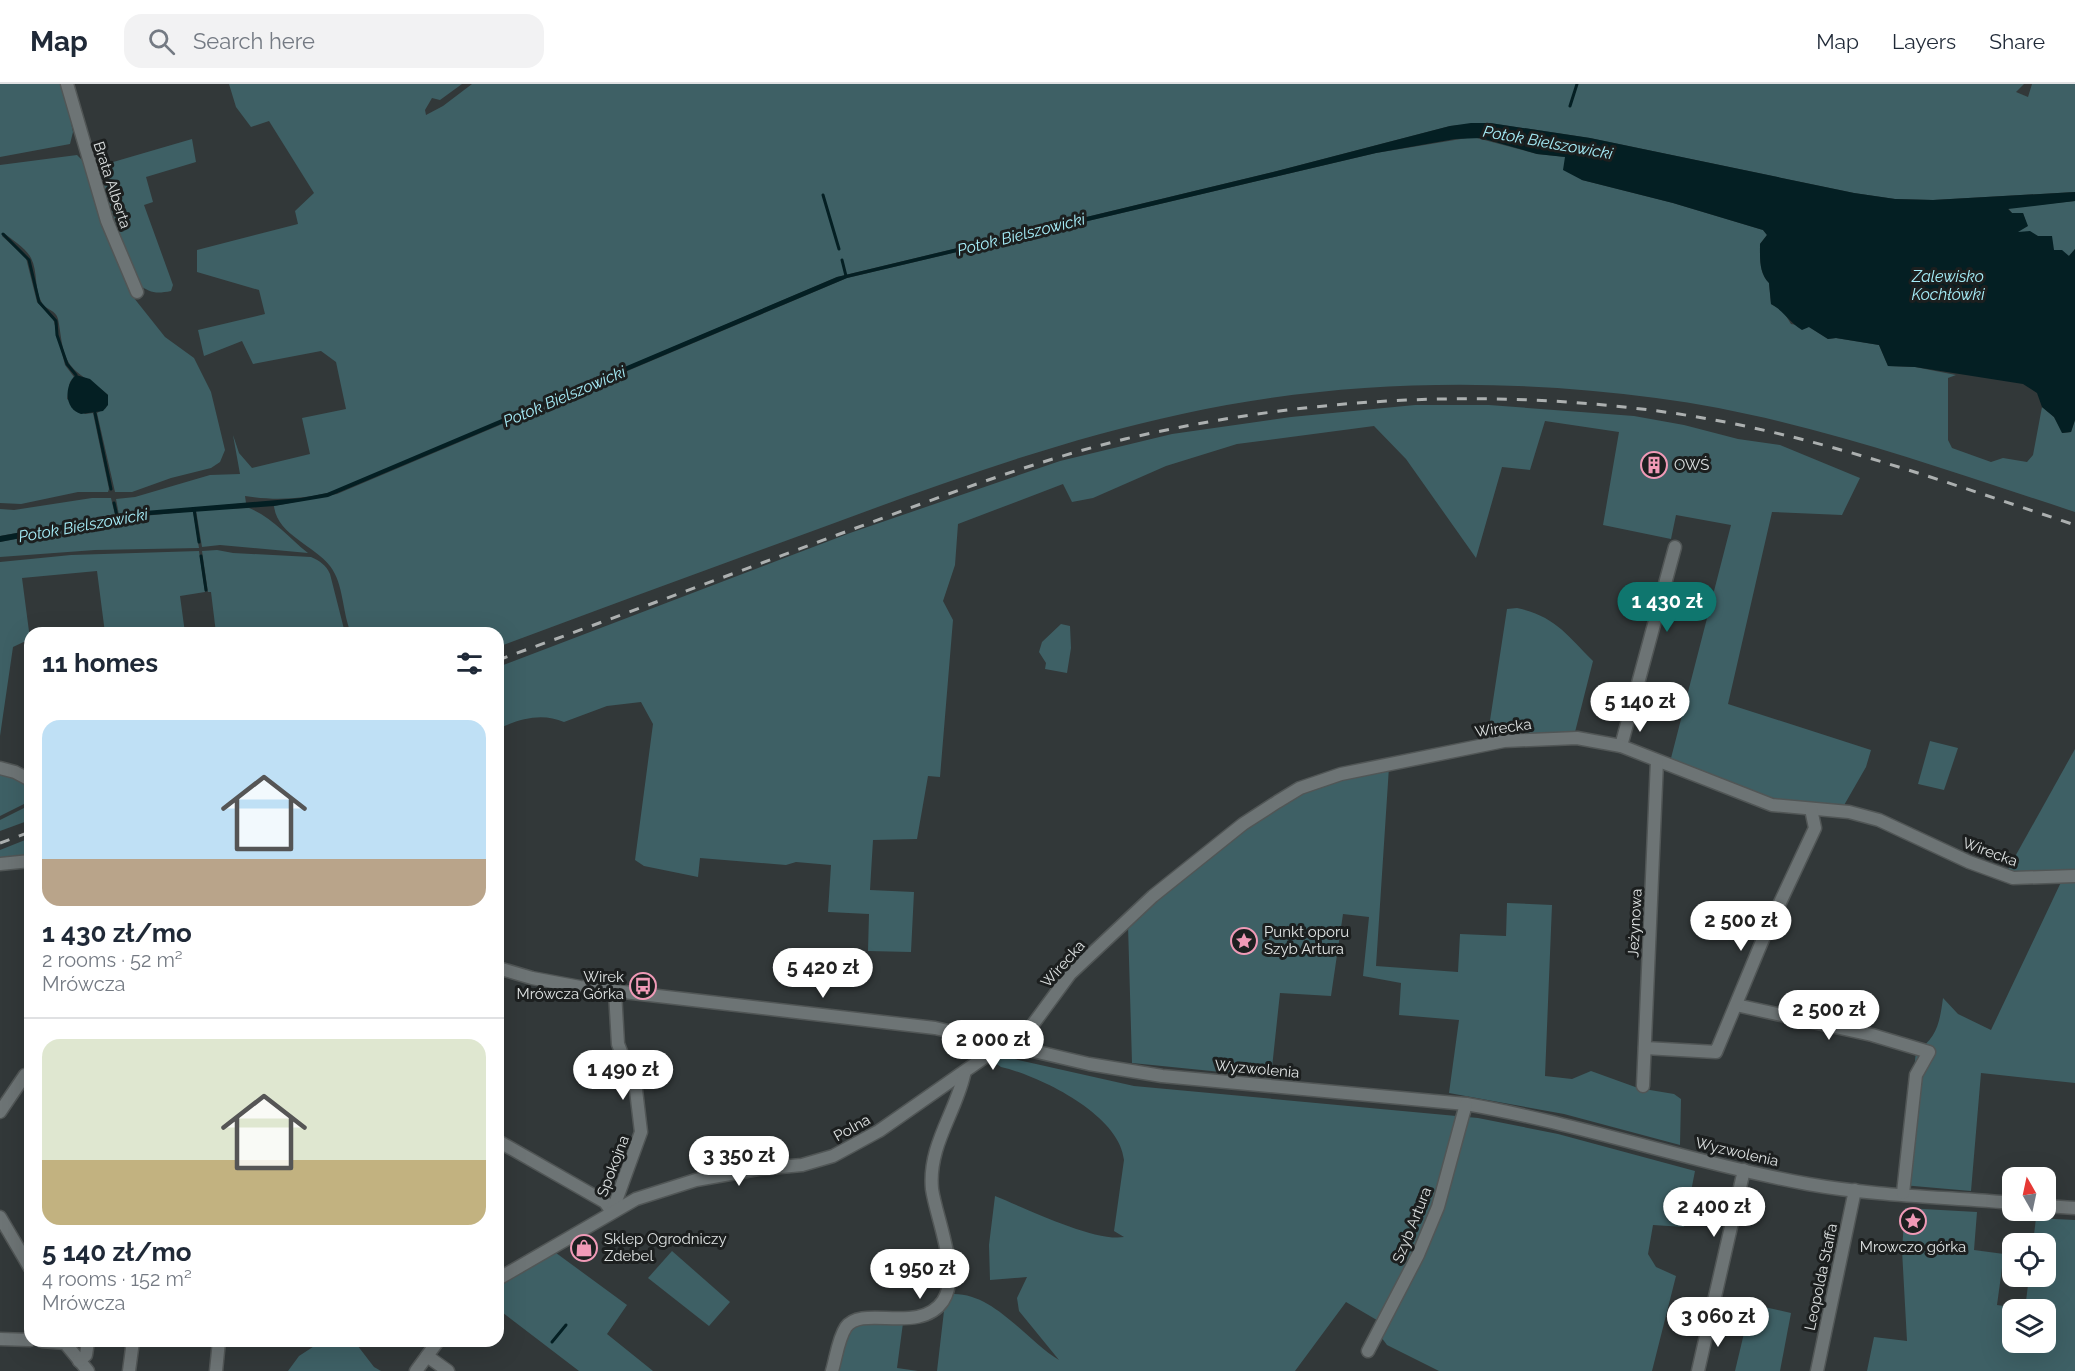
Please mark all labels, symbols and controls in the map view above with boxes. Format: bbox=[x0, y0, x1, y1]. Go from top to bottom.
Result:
search box bbox=[124, 14, 544, 68]
text: Map bbox=[30, 25, 88, 58]
icon: search bbox=[145, 25, 178, 58]
text: Search here bbox=[193, 28, 315, 54]
text: Map bbox=[1816, 29, 1859, 54]
text: Layers bbox=[1892, 29, 1956, 54]
text: Share bbox=[1989, 29, 2045, 54]
water label: Potok Bielszowicki bbox=[1482, 122, 1615, 163]
street label: Brata Alberta bbox=[89, 139, 135, 231]
water label: Potok Bielszowicki bbox=[955, 209, 1088, 260]
water label: Zalewisko Kochłówki bbox=[1911, 267, 1985, 304]
water label: Potok Bielszowicki bbox=[500, 362, 629, 431]
building icon: OWŚ bbox=[1639, 450, 1669, 480]
place label: OWŚ bbox=[1674, 456, 1709, 474]
water label: Potok Bielszowicki bbox=[17, 505, 150, 546]
pin: 1 430 zł bbox=[1605, 582, 1729, 633]
text: 1 430 zł bbox=[1631, 589, 1703, 613]
icon: filters bbox=[453, 647, 486, 680]
text: 11 homes bbox=[42, 648, 158, 678]
pin: 5 140 zł bbox=[1578, 682, 1702, 733]
text: 5 140 zł bbox=[1605, 689, 1676, 713]
street label: Wirecka bbox=[1473, 715, 1533, 741]
icon: home bbox=[210, 759, 318, 867]
street label: Wirecka bbox=[1960, 834, 2020, 870]
street label: Jeżynowa bbox=[1624, 888, 1646, 958]
pin: 2 500 zł bbox=[1679, 901, 1803, 952]
text: 2 500 zł bbox=[1704, 908, 1778, 932]
text: 1 430 zł/mo bbox=[42, 918, 192, 948]
place label: Punkt oporu Szyb Artura bbox=[1264, 923, 1349, 958]
place icon: Punkt oporu Szyb Artura bbox=[1229, 926, 1259, 956]
street label: Wirecka bbox=[1037, 937, 1089, 991]
text: 2 rooms · 52 m² bbox=[42, 948, 183, 972]
pin: 5 420 zł bbox=[761, 948, 885, 999]
text: 5 420 zł bbox=[787, 955, 859, 979]
place label: Wirek Mrówcza Górka bbox=[517, 968, 624, 1003]
bus stop icon: Wirek Mrówcza Górka bbox=[628, 971, 658, 1001]
text: Mrówcza bbox=[42, 972, 125, 996]
pin: 2 500 zł bbox=[1767, 990, 1891, 1041]
text: 2 500 zł bbox=[1792, 997, 1866, 1021]
pin: 2 000 zł bbox=[931, 1020, 1055, 1071]
text: 2 000 zł bbox=[956, 1027, 1030, 1051]
pin: 1 490 zł bbox=[561, 1050, 685, 1101]
street label: Wyzwolenia bbox=[1214, 1056, 1300, 1082]
text: 1 490 zł bbox=[587, 1057, 659, 1081]
icon: home bbox=[210, 1078, 318, 1186]
street label: Polna bbox=[831, 1111, 873, 1145]
street label: Spokojna bbox=[593, 1133, 633, 1199]
street label: Wyzwolenia bbox=[1694, 1134, 1780, 1170]
pin: 3 350 zł bbox=[677, 1136, 801, 1187]
text: 3 350 zł bbox=[703, 1143, 775, 1167]
north arrow bbox=[2002, 1167, 2056, 1221]
map controls bbox=[2002, 1167, 2056, 1353]
street label: Szyb Artura bbox=[1389, 1185, 1435, 1265]
pin: 2 400 zł bbox=[1652, 1187, 1776, 1238]
text: 2 400 zł bbox=[1677, 1194, 1751, 1218]
place icon: Mrowczo górka bbox=[1898, 1206, 1928, 1236]
street label: Leopolda Staffa bbox=[1801, 1222, 1841, 1332]
place label: Sklep Ogrodniczy Zdebel bbox=[604, 1230, 727, 1265]
shop icon: Sklep Ogrodniczy Zdebel bbox=[569, 1233, 599, 1263]
button: locate bbox=[2002, 1233, 2056, 1287]
text: 5 140 zł/mo bbox=[42, 1237, 192, 1267]
place label: Mrowczo górka bbox=[1860, 1238, 1966, 1256]
pin: 1 950 zł bbox=[858, 1249, 982, 1300]
text: 1 950 zł bbox=[884, 1256, 956, 1280]
text: 4 rooms · 152 m² bbox=[42, 1267, 192, 1291]
text: Mrówcza bbox=[42, 1291, 125, 1315]
pin: 3 060 zł bbox=[1656, 1297, 1780, 1348]
button: layers bbox=[2002, 1299, 2056, 1353]
text: 3 060 zł bbox=[1681, 1304, 1755, 1328]

